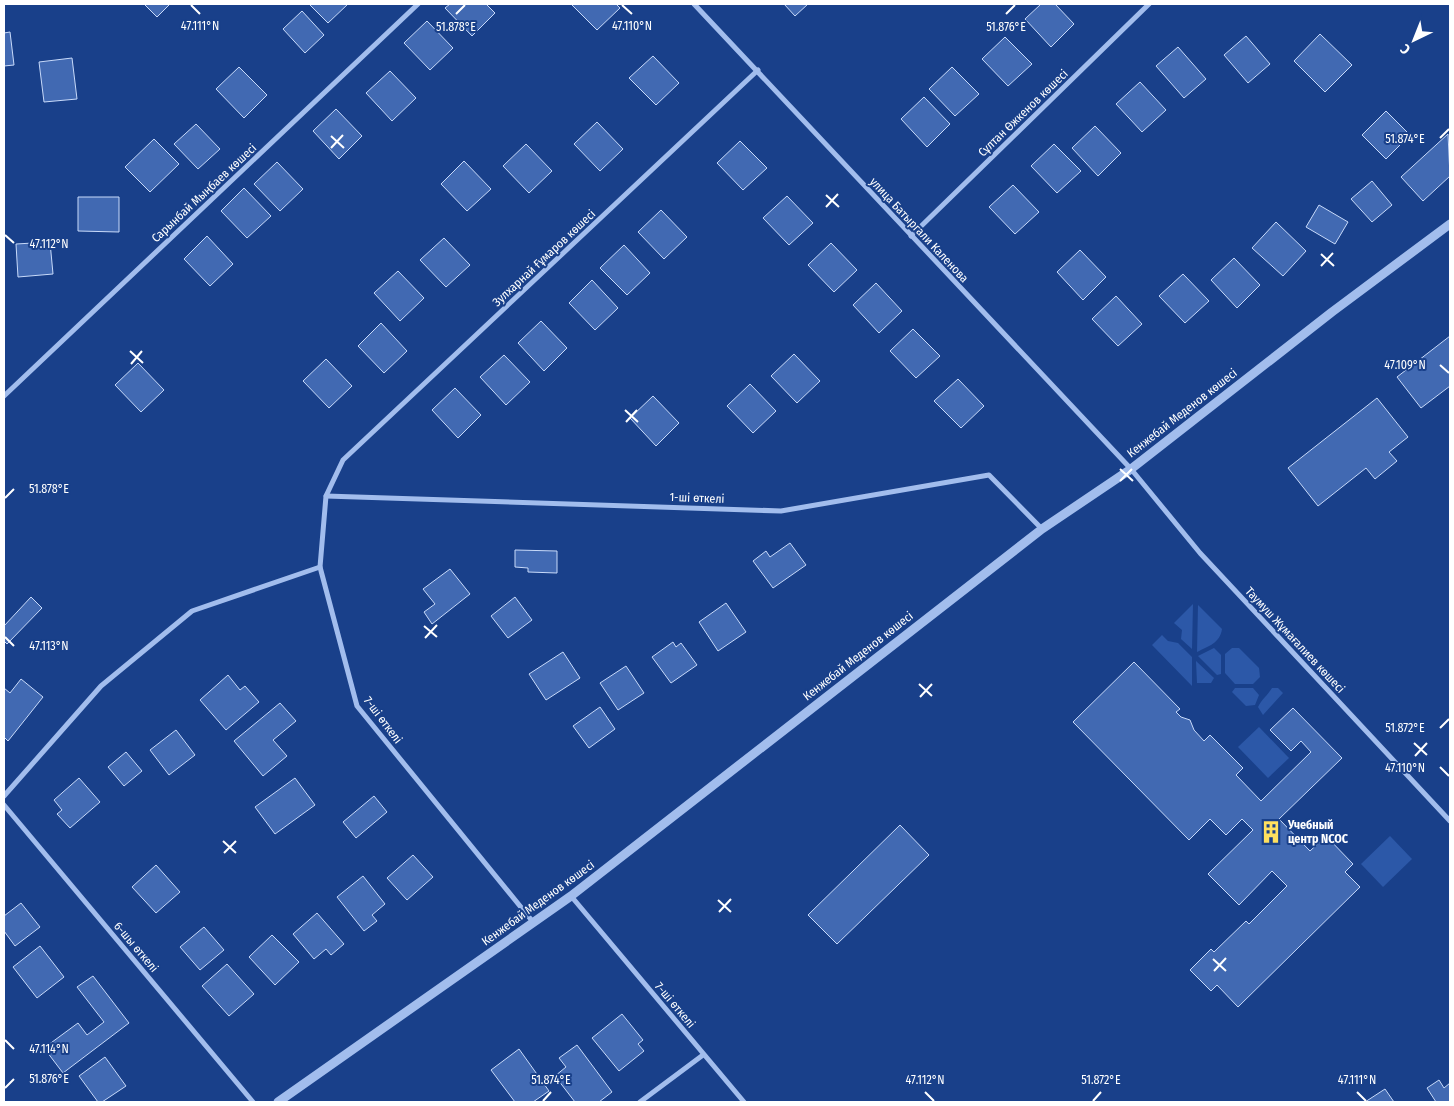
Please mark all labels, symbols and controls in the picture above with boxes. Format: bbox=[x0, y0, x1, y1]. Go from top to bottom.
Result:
north arrow bbox=[1389, 15, 1439, 65]
text: 47.111°N bbox=[181, 19, 219, 33]
text: 47.110°N bbox=[612, 19, 652, 33]
text: 51.878°E bbox=[436, 20, 476, 34]
text: 51.876°E bbox=[986, 20, 1026, 34]
text: С bbox=[1397, 40, 1414, 58]
street label: Сұлтан Өжкенов көшесі bbox=[975, 67, 1071, 159]
text: 51.874°E bbox=[1385, 132, 1425, 146]
street label: Сарынбай Мыңбаев көшесі bbox=[149, 141, 259, 245]
street label: улица Батыргали Каленова bbox=[867, 175, 971, 285]
street label: Зулхарнай Ғұмаров көшесі bbox=[490, 207, 598, 309]
text: 47.112°N bbox=[29, 237, 69, 251]
text: 47.109°N bbox=[1384, 358, 1426, 372]
street label: Кенжебай Меденов көшесі bbox=[1124, 366, 1240, 460]
text: 51.878°E bbox=[29, 482, 69, 496]
street label: 1-ші өткелі bbox=[669, 490, 725, 506]
street label: Таумуш Жұмағалиев көшесі bbox=[1242, 584, 1348, 696]
street label: Кенжебай Меденов көшесі bbox=[800, 609, 916, 703]
text: 47.113°N bbox=[29, 639, 69, 653]
street label: 7-ші өткелі bbox=[361, 694, 405, 746]
text: 51.872°E bbox=[1385, 721, 1425, 735]
text: 47.110°N bbox=[1385, 761, 1425, 775]
place label: Учебный центр NCOC bbox=[1287, 818, 1349, 846]
building icon: Учебный центр NCOC bbox=[1258, 819, 1284, 845]
street label: Кенжебай Меденов көшесі bbox=[479, 857, 597, 949]
street label: 6-шы өткелі bbox=[111, 919, 161, 975]
street label: 7-ші өткелі bbox=[652, 979, 698, 1031]
text: 47.114°N bbox=[29, 1042, 69, 1056]
text: 51.876°E bbox=[29, 1072, 69, 1086]
text: 51.874°E bbox=[531, 1073, 571, 1087]
text: 47.112°N bbox=[905, 1073, 945, 1087]
text: 51.872°E bbox=[1081, 1073, 1121, 1087]
text: 47.111°N bbox=[1338, 1073, 1376, 1087]

